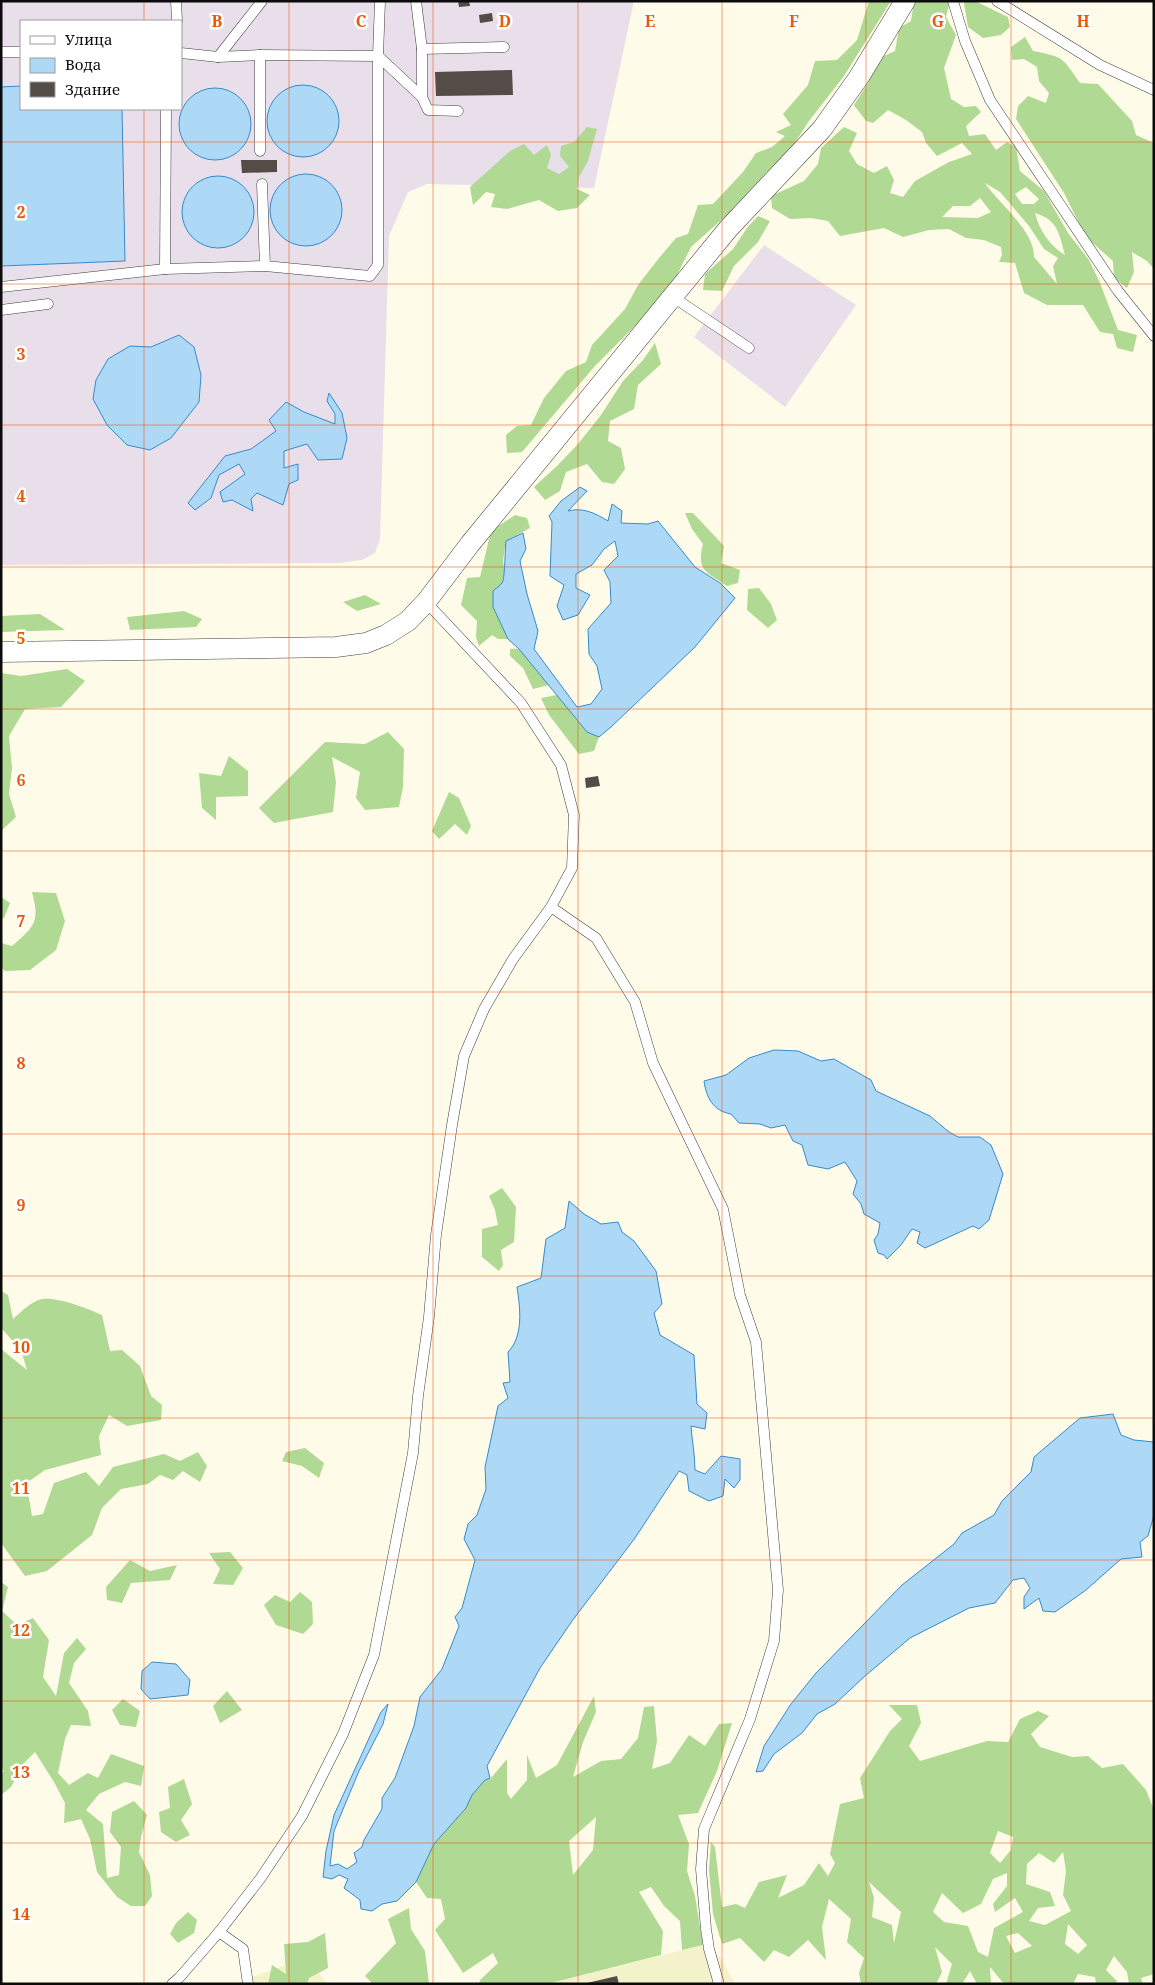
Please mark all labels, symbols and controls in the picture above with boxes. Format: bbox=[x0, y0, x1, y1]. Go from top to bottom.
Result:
text: B bbox=[212, 10, 223, 32]
text: C bbox=[356, 10, 367, 32]
text: D bbox=[499, 10, 511, 32]
text: E bbox=[645, 10, 655, 32]
text: F bbox=[789, 10, 799, 32]
text: G bbox=[932, 10, 944, 32]
text: H bbox=[1076, 10, 1090, 32]
legend bbox=[20, 20, 182, 110]
text: Улица bbox=[65, 29, 113, 49]
text: Вода bbox=[65, 54, 101, 74]
text: Здание bbox=[65, 79, 120, 99]
text: 2 bbox=[16, 201, 26, 223]
text: 3 bbox=[16, 343, 26, 365]
text: 4 bbox=[16, 485, 26, 507]
text: 5 bbox=[16, 627, 26, 649]
text: 6 bbox=[16, 769, 26, 791]
text: 7 bbox=[16, 910, 26, 932]
text: 8 bbox=[16, 1052, 26, 1074]
text: 9 bbox=[16, 1194, 26, 1216]
text: 10 bbox=[12, 1336, 30, 1358]
text: 11 bbox=[12, 1477, 30, 1499]
text: 12 bbox=[12, 1619, 30, 1641]
text: 13 bbox=[12, 1761, 30, 1783]
text: 14 bbox=[12, 1903, 30, 1925]

